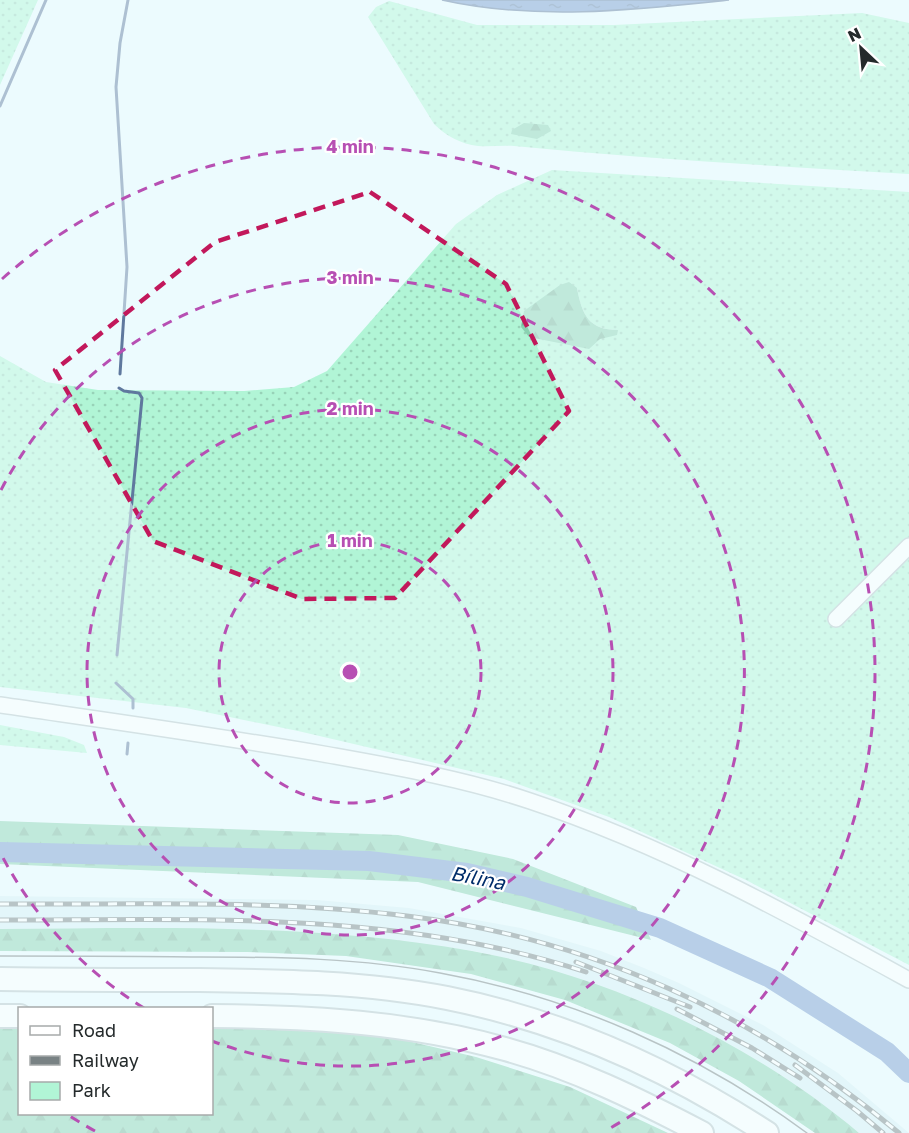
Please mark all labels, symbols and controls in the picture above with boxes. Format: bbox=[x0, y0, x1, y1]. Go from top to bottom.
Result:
north arrow bbox=[831, 18, 891, 78]
text: N bbox=[845, 23, 864, 46]
text: 4 min bbox=[326, 135, 374, 157]
text: 3 min bbox=[326, 266, 374, 288]
text: 2 min bbox=[326, 397, 374, 419]
text: 1 min bbox=[327, 529, 373, 551]
centre of rings bbox=[340, 662, 360, 682]
water label: Bílina bbox=[449, 860, 508, 894]
legend bbox=[18, 1007, 213, 1115]
text: Road bbox=[72, 1019, 116, 1041]
text: Railway bbox=[72, 1049, 139, 1071]
text: Park bbox=[72, 1079, 111, 1101]

